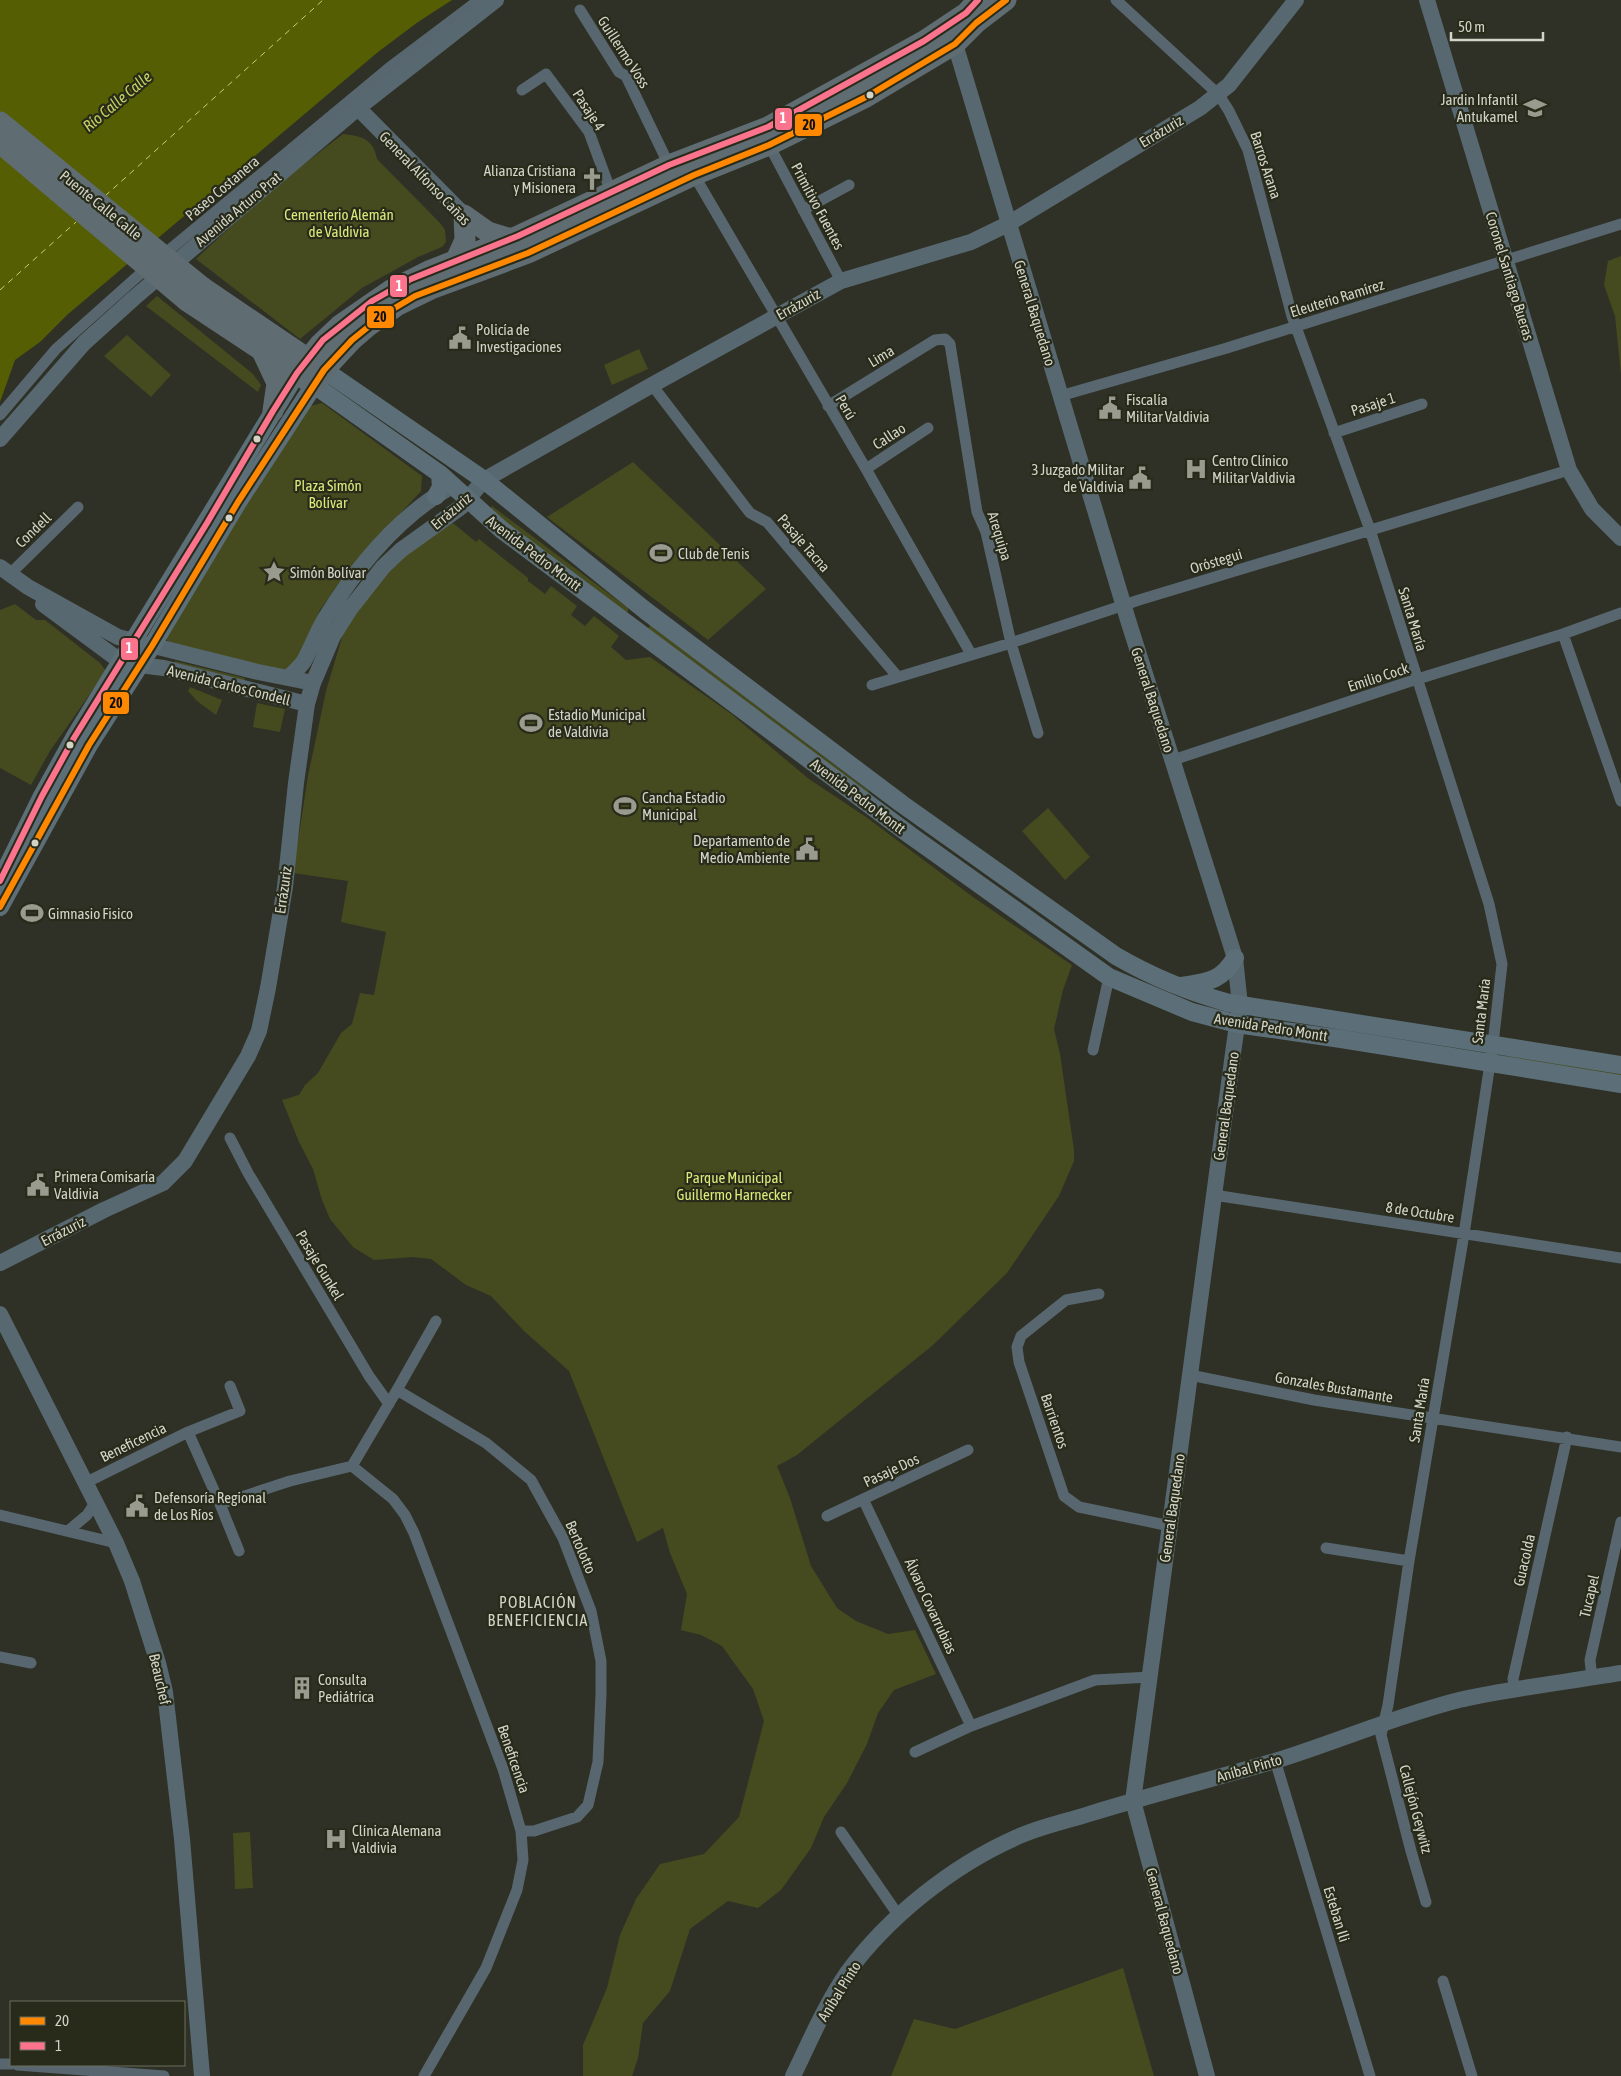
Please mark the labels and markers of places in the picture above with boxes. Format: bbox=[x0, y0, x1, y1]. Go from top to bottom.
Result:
unlabelled marker bbox=[865, 90, 875, 100]
place label: Jardin Infantil Antukamel bbox=[1441, 91, 1518, 125]
school or university icon: Jardin Infantil Antukamel bbox=[1522, 95, 1548, 121]
place label: Alianza Cristiana y Misionera bbox=[484, 162, 576, 196]
church icon: Alianza Cristiana y Misionera bbox=[579, 166, 605, 192]
place label: Policía de Investigaciones bbox=[476, 321, 562, 355]
public building icon: Policía de Investigaciones bbox=[447, 325, 473, 351]
place label: Fiscalía Militar Valdivia bbox=[1126, 391, 1210, 425]
public building icon: Fiscalía Militar Valdivia bbox=[1097, 395, 1123, 421]
unlabelled marker bbox=[252, 434, 262, 444]
place label: Centro Clínico Militar Valdivia bbox=[1212, 452, 1296, 486]
hospital icon: Centro Clínico Militar Valdivia bbox=[1183, 456, 1209, 482]
place label: 3 Juzgado Militar de Valdivia bbox=[1031, 461, 1125, 495]
public building icon: 3 Juzgado Militar de Valdivia bbox=[1127, 465, 1153, 491]
unlabelled marker bbox=[224, 513, 234, 523]
sports icon: Club de Tenis bbox=[648, 540, 674, 566]
place label: Club de Tenis bbox=[678, 545, 750, 562]
place icon: Simón Bolívar bbox=[261, 559, 287, 585]
place label: Simón Bolívar bbox=[290, 564, 367, 581]
place label: Estadio Municipal de Valdivia bbox=[548, 706, 646, 740]
sports icon: Estadio Municipal de Valdivia bbox=[518, 710, 544, 736]
unlabelled marker bbox=[65, 740, 75, 750]
place label: Cancha Estadio Municipal bbox=[642, 789, 725, 823]
sports icon: Cancha Estadio Municipal bbox=[612, 793, 638, 819]
place label: Departamento de Medio Ambiente bbox=[693, 832, 790, 866]
public building icon: Departamento de Medio Ambiente bbox=[794, 836, 820, 862]
unlabelled marker bbox=[30, 838, 40, 848]
sports icon: Gimnasio Fisico bbox=[19, 900, 45, 926]
place label: Gimnasio Fisico bbox=[48, 905, 133, 922]
place label: Primera Comisaría Valdivia bbox=[54, 1168, 155, 1202]
public building icon: Primera Comisaría Valdivia bbox=[25, 1172, 51, 1198]
place label: Defensoría Regional de Los Ríos bbox=[154, 1489, 266, 1523]
public building icon: Defensoría Regional de Los Ríos bbox=[124, 1493, 150, 1519]
place label: Consulta Pediátrica bbox=[318, 1671, 374, 1705]
building icon: Consulta Pediátrica bbox=[289, 1675, 315, 1701]
place label: Clínica Alemana Valdivia bbox=[352, 1822, 442, 1856]
hospital icon: Clínica Alemana Valdivia bbox=[323, 1826, 349, 1852]

